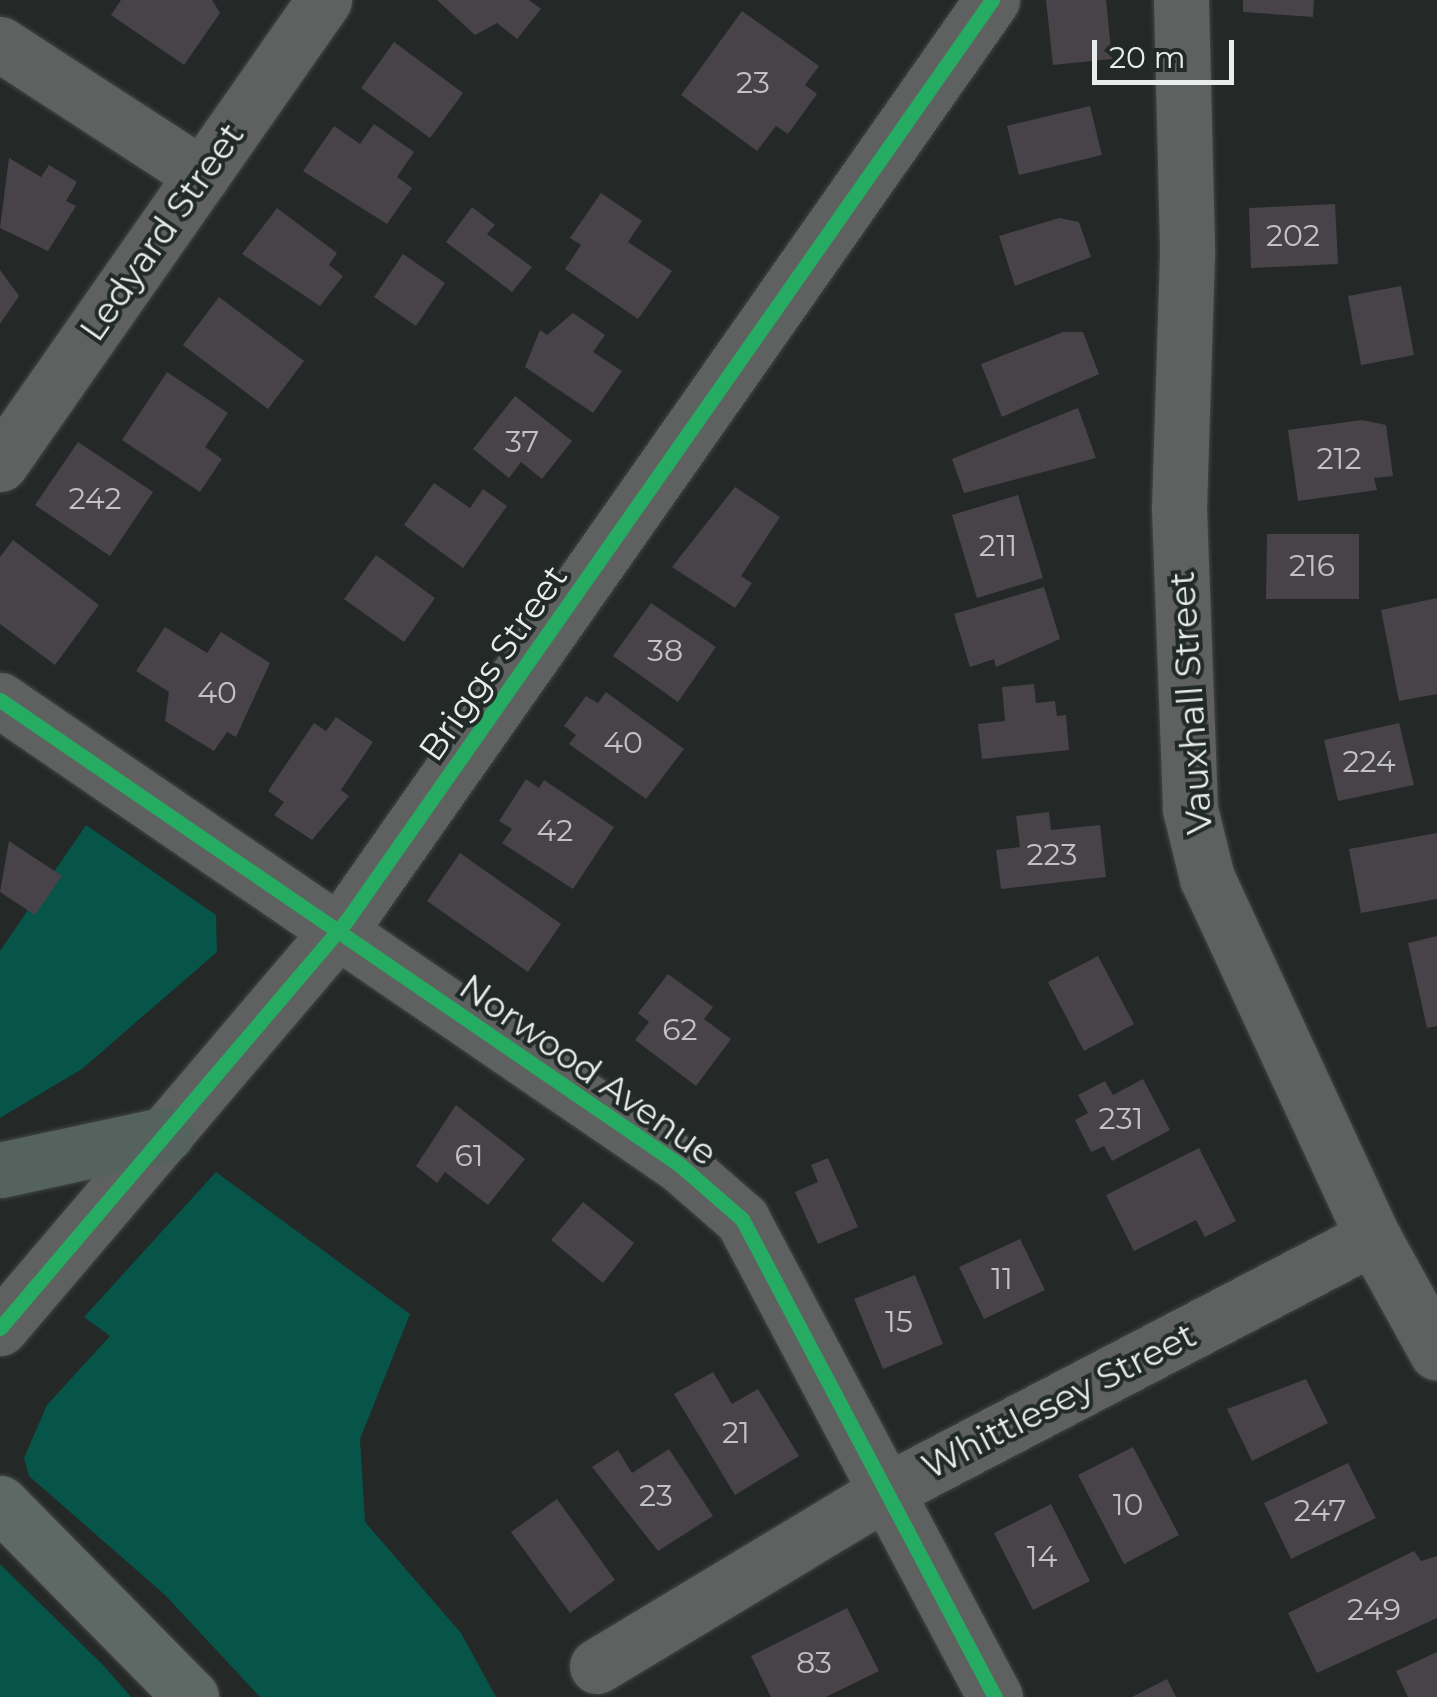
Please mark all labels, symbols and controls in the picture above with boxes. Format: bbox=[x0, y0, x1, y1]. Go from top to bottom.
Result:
scale bar bbox=[1097, 20, 1240, 82]
text: 20 m bbox=[1109, 39, 1186, 76]
house number: 23 bbox=[736, 65, 770, 101]
street label: Ledyard Street bbox=[71, 115, 253, 349]
house number: 202 bbox=[1266, 218, 1320, 254]
house number: 37 bbox=[505, 424, 539, 460]
house number: 212 bbox=[1317, 441, 1361, 477]
house number: 242 bbox=[68, 481, 122, 517]
house number: 211 bbox=[979, 528, 1017, 564]
house number: 216 bbox=[1289, 548, 1335, 584]
street label: Briggs Street bbox=[410, 557, 576, 769]
street label: Vauxhall Street bbox=[1161, 570, 1221, 836]
house number: 38 bbox=[647, 633, 683, 669]
house number: 40 bbox=[197, 675, 237, 711]
house number: 40 bbox=[603, 725, 643, 761]
house number: 224 bbox=[1342, 744, 1396, 780]
house number: 42 bbox=[537, 813, 573, 849]
house number: 223 bbox=[1027, 837, 1077, 873]
street label: Norwood Avenue bbox=[451, 966, 725, 1174]
house number: 62 bbox=[662, 1012, 698, 1048]
house number: 231 bbox=[1099, 1101, 1143, 1137]
house number: 61 bbox=[454, 1138, 484, 1174]
house number: 11 bbox=[991, 1261, 1013, 1297]
house number: 15 bbox=[885, 1304, 913, 1340]
street label: Whittlesey Street bbox=[915, 1314, 1203, 1488]
house number: 21 bbox=[722, 1415, 750, 1451]
house number: 23 bbox=[639, 1478, 673, 1514]
house number: 10 bbox=[1113, 1487, 1143, 1523]
house number: 247 bbox=[1294, 1493, 1346, 1529]
house number: 14 bbox=[1027, 1539, 1057, 1575]
house number: 249 bbox=[1347, 1592, 1401, 1628]
house number: 83 bbox=[796, 1645, 832, 1681]

